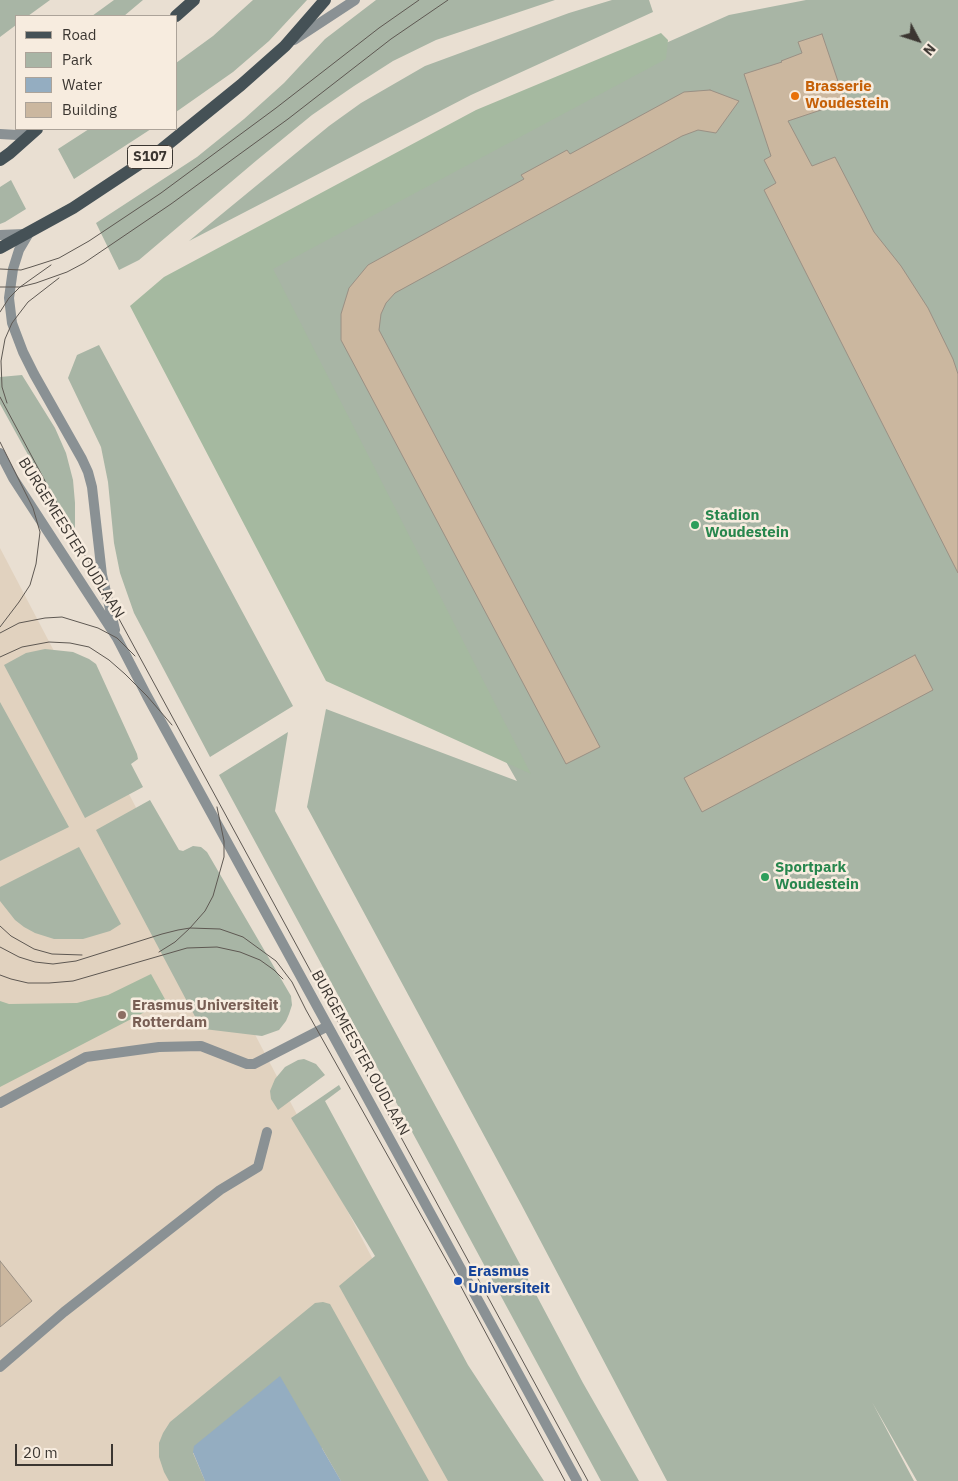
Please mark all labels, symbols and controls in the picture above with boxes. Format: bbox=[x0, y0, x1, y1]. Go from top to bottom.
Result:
legend bbox=[15, 15, 178, 130]
north arrow bbox=[893, 15, 943, 65]
text: Road bbox=[62, 25, 97, 44]
text: N bbox=[919, 40, 940, 59]
text: Park bbox=[62, 50, 92, 69]
text: Water bbox=[62, 75, 102, 94]
place label: Brasserie Woudestein bbox=[805, 78, 889, 113]
marker: Brasserie Woudestein bbox=[789, 90, 801, 102]
text: Building bbox=[62, 100, 117, 119]
road number: S107 bbox=[128, 146, 172, 168]
street label: BURGEMEESTER OUDLAAN bbox=[14, 454, 128, 622]
place label: Stadion Woudestein bbox=[705, 507, 789, 542]
marker: Stadion Woudestein bbox=[689, 519, 701, 531]
place label: Sportpark Woudestein bbox=[775, 859, 859, 894]
marker: Sportpark Woudestein bbox=[759, 871, 771, 883]
street label: BURGEMEESTER OUDLAAN bbox=[307, 967, 413, 1139]
place label: Erasmus Universiteit Rotterdam bbox=[132, 997, 279, 1032]
marker: Erasmus Universiteit Rotterdam bbox=[116, 1009, 128, 1021]
place label: Erasmus Universiteit bbox=[468, 1263, 550, 1298]
marker: Erasmus Universiteit bbox=[452, 1275, 464, 1287]
scale bar bbox=[18, 1434, 115, 1466]
text: 20 m bbox=[23, 1443, 58, 1462]

